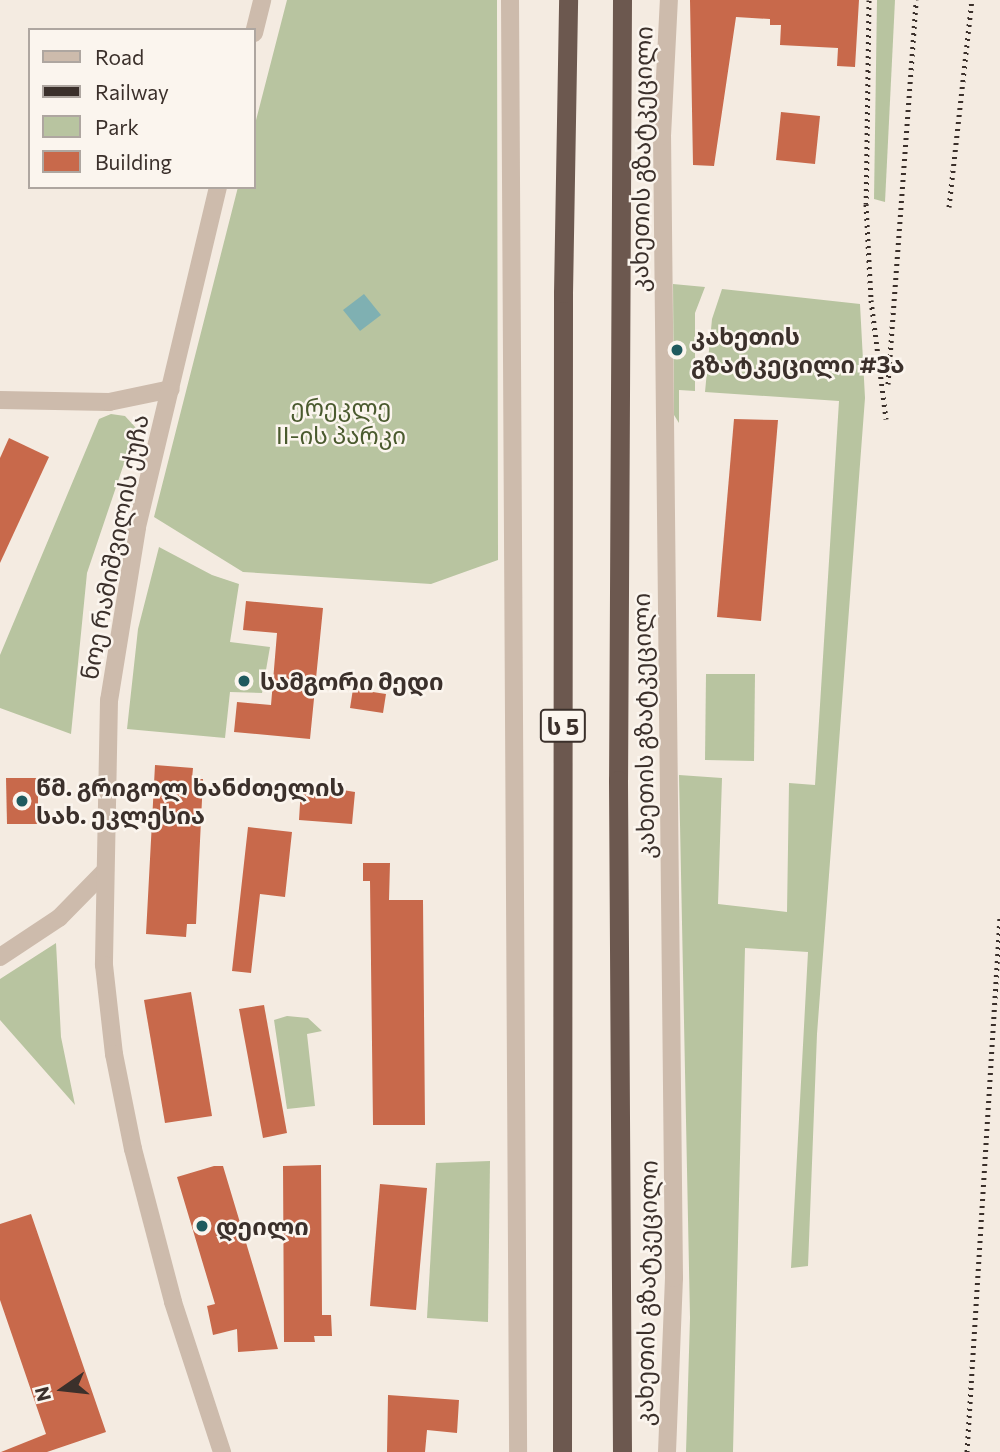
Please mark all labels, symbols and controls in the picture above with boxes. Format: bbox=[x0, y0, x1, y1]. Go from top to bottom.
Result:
street label: კახეთის გზატკეცილი bbox=[624, 26, 658, 292]
legend bbox=[28, 28, 256, 189]
text: Road bbox=[95, 44, 144, 69]
text: Railway bbox=[95, 79, 169, 104]
text: Park bbox=[95, 114, 139, 139]
text: Building bbox=[95, 149, 172, 174]
place label: კახეთის გზატკეცილი #3ა bbox=[691, 322, 904, 378]
marker: კახეთის გზატკეცილი #3ა bbox=[669, 342, 685, 358]
park label: ერეკლე II-ის პარკი bbox=[276, 393, 406, 449]
street label: ნოე რამიშვილის ქუჩა bbox=[74, 412, 154, 682]
street label: კახეთის გზატკეცილი bbox=[626, 593, 660, 859]
place label: სამგორი მედი bbox=[260, 667, 443, 695]
marker: სამგორი მედი bbox=[234, 671, 254, 691]
road number: ს 5 bbox=[538, 706, 588, 746]
place label: წმ. გრიგოლ ხანძთელის სახ. ეკლესია bbox=[36, 773, 345, 829]
marker: წმ. გრიგოლ ხანძთელის სახ. ეკლესია bbox=[14, 793, 30, 809]
street label: კახეთის გზატკეცილი bbox=[629, 1160, 663, 1426]
place label: დეილი bbox=[216, 1212, 309, 1240]
marker: დეილი bbox=[194, 1218, 210, 1234]
north arrow bbox=[28, 1354, 98, 1424]
text: N bbox=[29, 1385, 55, 1404]

